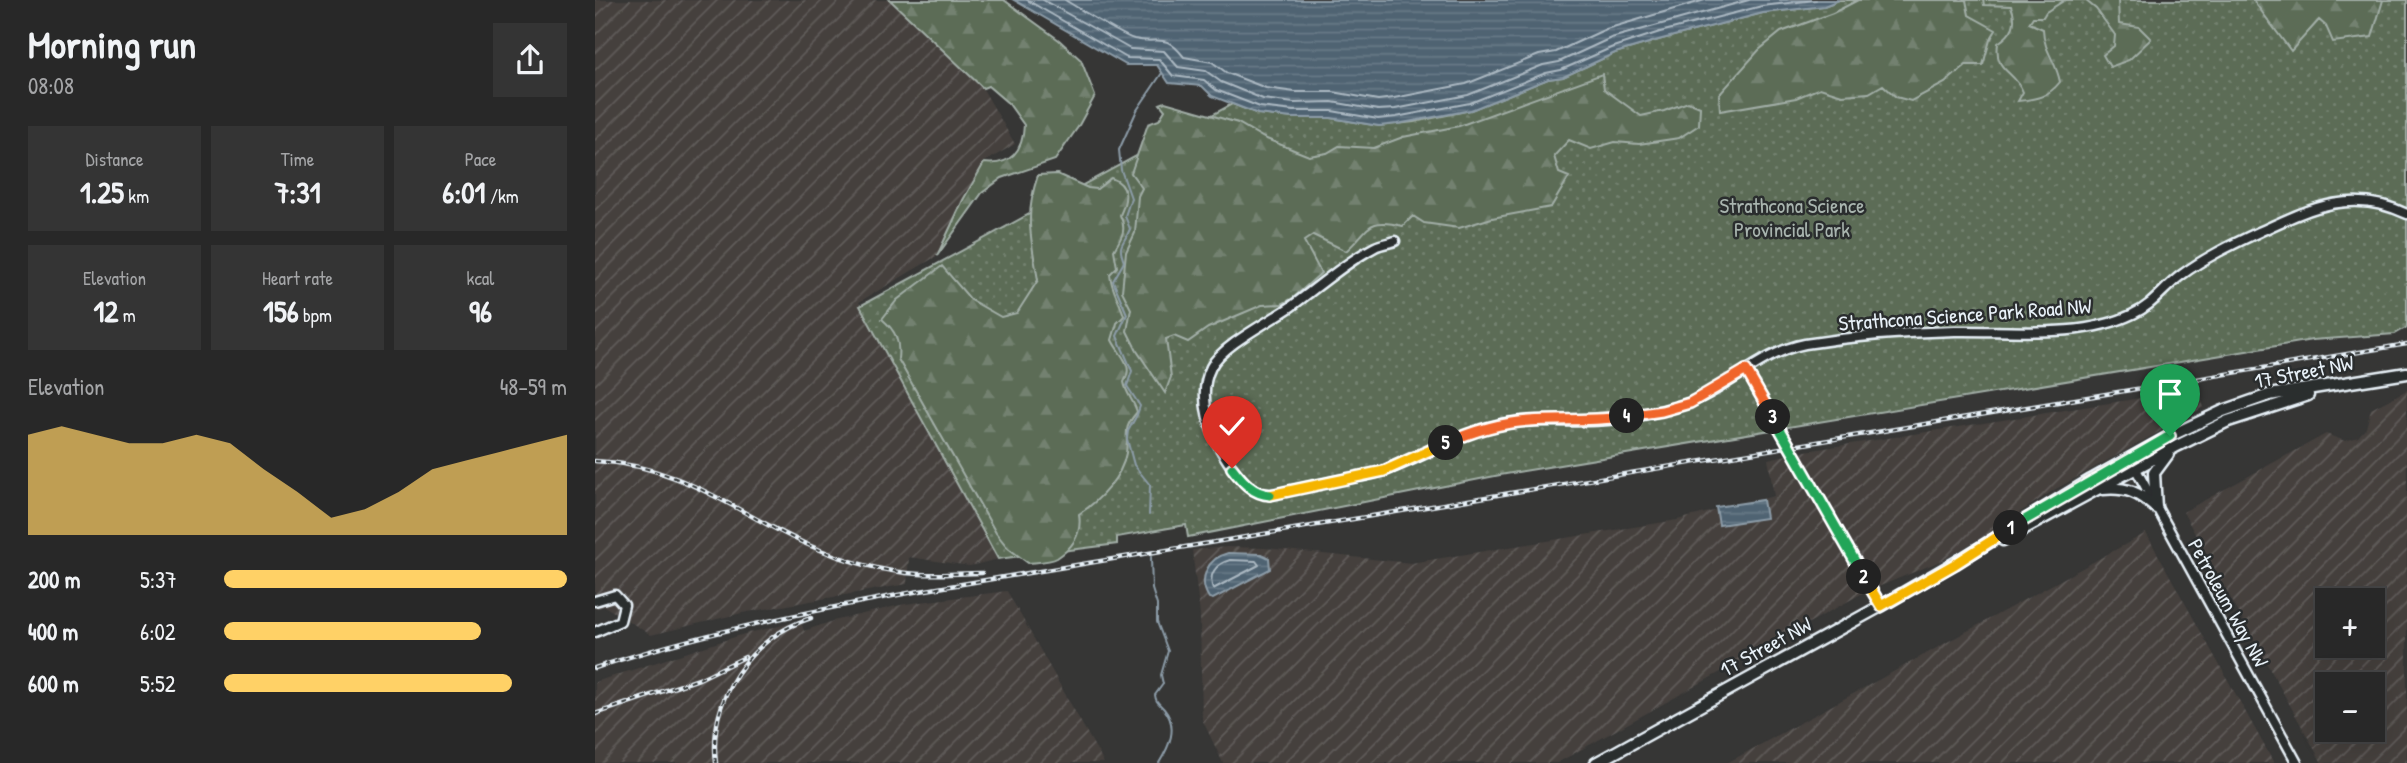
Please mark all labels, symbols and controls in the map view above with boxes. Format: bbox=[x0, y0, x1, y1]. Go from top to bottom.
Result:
text: Morning run bbox=[28, 18, 196, 70]
button: share bbox=[493, 23, 567, 97]
text: 08:08 bbox=[28, 70, 74, 101]
text: Distance bbox=[85, 146, 144, 172]
text: Time bbox=[281, 146, 314, 172]
text: Pace bbox=[465, 146, 496, 172]
text: 1.25 bbox=[80, 172, 124, 212]
text: 7:31 bbox=[274, 172, 321, 212]
text: 6:01 bbox=[442, 172, 486, 212]
text: km bbox=[124, 183, 149, 209]
text: /km bbox=[486, 183, 519, 209]
park label: Strathcona Science Provincial Park bbox=[1719, 191, 1865, 244]
text: Elevation bbox=[83, 265, 146, 291]
text: Heart rate bbox=[262, 265, 333, 291]
text: kcal bbox=[467, 265, 494, 291]
text: 12 bbox=[93, 291, 118, 331]
text: 156 bbox=[263, 291, 299, 331]
text: 96 bbox=[469, 291, 492, 331]
street label: Strathcona Science Park Road NW bbox=[1838, 291, 2092, 338]
text: m bbox=[118, 302, 136, 328]
text: bpm bbox=[299, 302, 332, 328]
street label: 17 Street NW bbox=[2252, 348, 2356, 395]
pin bbox=[2140, 364, 2200, 436]
text: Elevation bbox=[28, 371, 104, 402]
text: 48–59 m bbox=[500, 371, 567, 402]
icon: arrive bbox=[2151, 375, 2189, 413]
pin bbox=[1202, 396, 1262, 468]
pin: 4 bbox=[1609, 398, 1645, 434]
pin: 3 bbox=[1755, 400, 1791, 434]
text: 4 bbox=[1623, 402, 1630, 428]
text: 3 bbox=[1768, 403, 1777, 429]
icon: check bbox=[1213, 407, 1251, 445]
pin: 5 bbox=[1429, 426, 1463, 460]
text: 5 bbox=[1441, 429, 1450, 455]
pin: 1 bbox=[1993, 510, 2029, 546]
text: 1 bbox=[2007, 514, 2014, 540]
street label: Petroleum Way NW bbox=[2181, 533, 2276, 672]
pin: 2 bbox=[1847, 560, 1881, 594]
text: 2 bbox=[1859, 563, 1868, 589]
text: 200 m bbox=[28, 564, 80, 595]
text: 5:37 bbox=[140, 564, 177, 595]
map controls bbox=[2315, 588, 2385, 742]
button: + bbox=[2315, 588, 2385, 658]
street label: 17 Street NW bbox=[1715, 609, 1817, 684]
text: 400 m bbox=[28, 616, 78, 647]
text: 6:02 bbox=[140, 616, 176, 647]
text: 600 m bbox=[28, 668, 79, 699]
text: 5:52 bbox=[140, 668, 176, 699]
button: − bbox=[2315, 672, 2385, 742]

